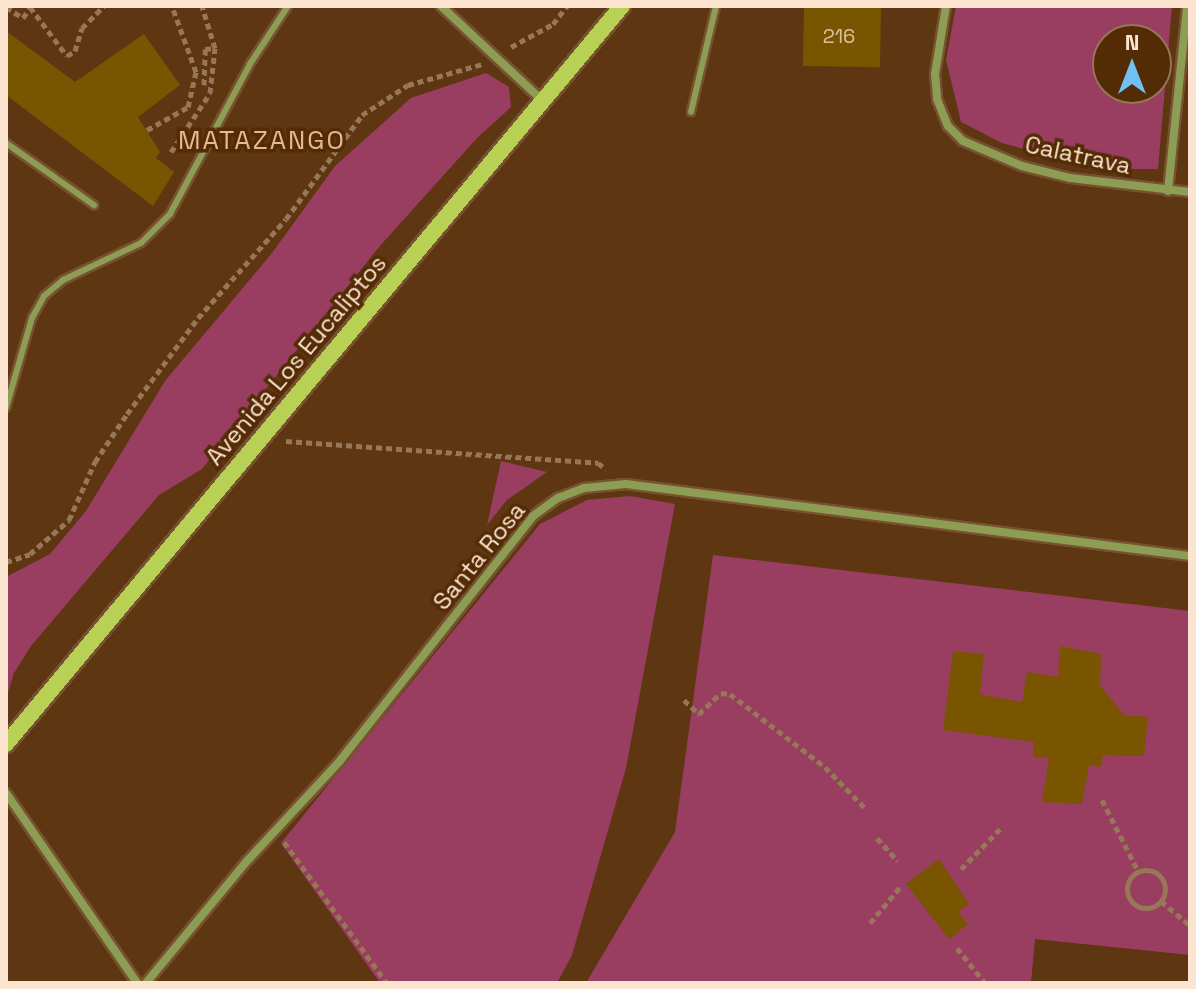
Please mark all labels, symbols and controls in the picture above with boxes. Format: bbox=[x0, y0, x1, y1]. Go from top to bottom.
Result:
house number: 216 bbox=[823, 24, 855, 48]
north arrow bbox=[1092, 24, 1172, 104]
text: N bbox=[1125, 28, 1139, 56]
district label: MATAZANGO bbox=[178, 125, 346, 157]
street label: Calatrava bbox=[1023, 130, 1133, 180]
street label: Avenida Los Eucaliptos bbox=[200, 249, 392, 471]
street label: Santa Rosa bbox=[427, 496, 531, 616]

